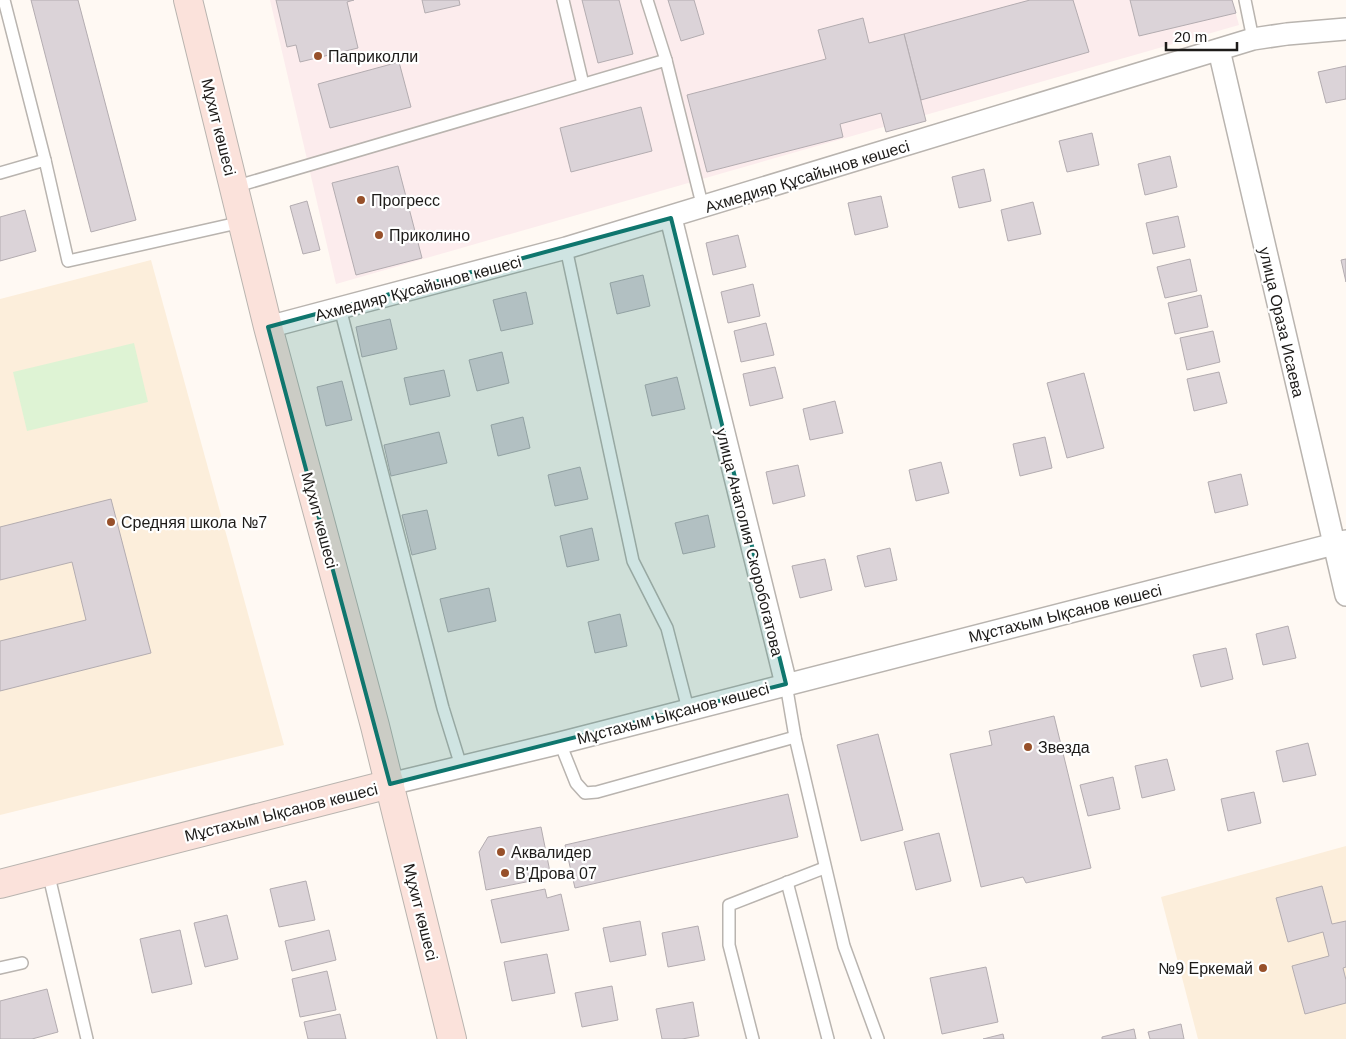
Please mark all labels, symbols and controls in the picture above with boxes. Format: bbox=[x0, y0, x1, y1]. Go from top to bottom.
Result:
scale bar bbox=[1166, 20, 1237, 52]
text: 20 m bbox=[1174, 28, 1207, 45]
place label: Паприколли bbox=[328, 48, 418, 65]
marker: Паприколли bbox=[312, 50, 324, 62]
street label: Мұхит көшесі bbox=[198, 77, 239, 177]
street label: Ахмедияр Құсайынов көшесі bbox=[703, 137, 911, 216]
place label: Прогресс bbox=[371, 192, 440, 209]
marker: Прогресс bbox=[355, 194, 367, 206]
place label: Приколино bbox=[389, 227, 470, 244]
marker: Приколино bbox=[373, 229, 385, 241]
street label: улица Ораза Исаева bbox=[1256, 245, 1307, 399]
street label: Ахмедияр Құсайынов көшесі bbox=[313, 253, 523, 324]
street label: улица Анатолия Скоробогатова bbox=[713, 426, 786, 658]
street label: Мұхит көшесі bbox=[298, 470, 341, 570]
place label: Средняя школа №7 bbox=[121, 514, 267, 531]
marker: Средняя школа №7 bbox=[105, 516, 117, 528]
street label: Мұстахым Ықсанов көшесі bbox=[967, 581, 1163, 646]
street label: Мұстахым Ықсанов көшесі bbox=[575, 680, 771, 747]
place label: Звезда bbox=[1038, 739, 1090, 756]
marker: Звезда bbox=[1022, 741, 1034, 753]
street label: Мұстахым Ықсанов көшесі bbox=[183, 780, 379, 845]
place label: Аквалидер bbox=[511, 844, 591, 861]
marker: Аквалидер bbox=[495, 846, 507, 858]
street label: Мұхит көшесі bbox=[400, 862, 441, 962]
place label: В'Дрова 07 bbox=[515, 865, 597, 882]
marker: В'Дрова 07 bbox=[499, 867, 511, 879]
place label: №9 Еркемай bbox=[1158, 960, 1253, 977]
marker: №9 Еркемай bbox=[1257, 962, 1269, 974]

